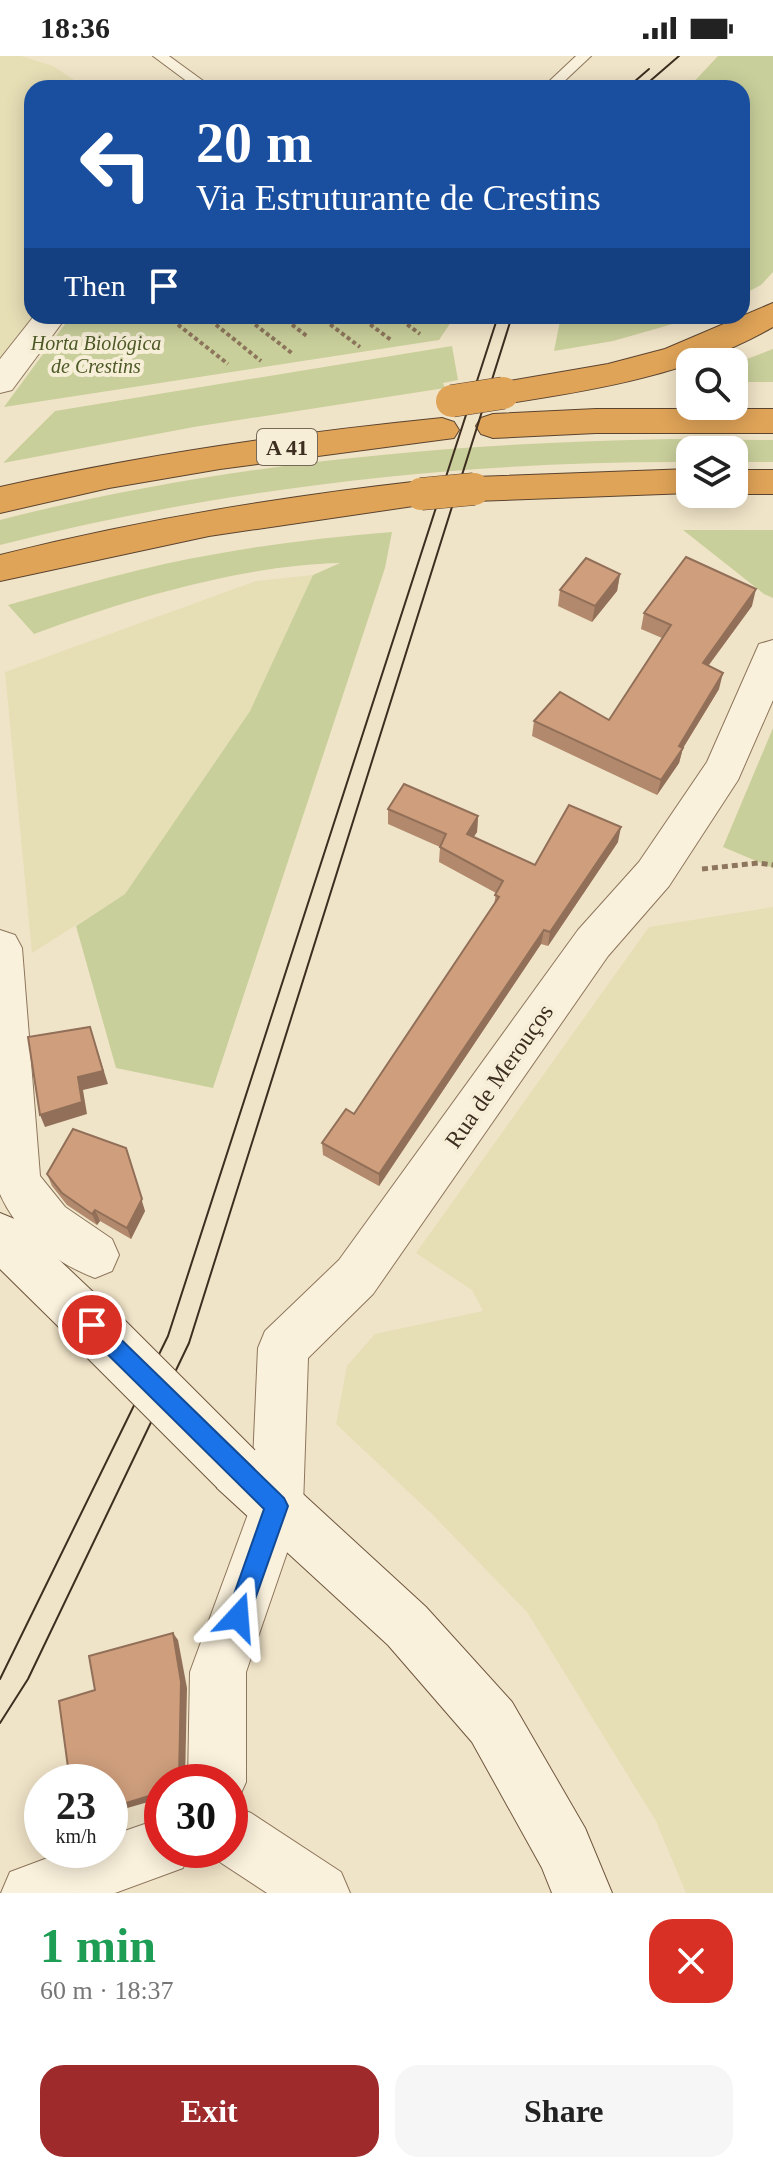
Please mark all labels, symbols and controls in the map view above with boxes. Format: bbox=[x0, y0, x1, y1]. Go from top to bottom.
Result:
text: 18:36 bbox=[40, 11, 110, 44]
icon: left bbox=[64, 112, 168, 216]
text: 20 m bbox=[196, 112, 313, 174]
text: Via Estruturante de Crestins bbox=[196, 178, 601, 218]
icon: arrive bbox=[142, 264, 186, 308]
text: Then bbox=[64, 269, 126, 302]
park label: Horta Biológica de Crestins bbox=[30, 332, 161, 377]
map controls bbox=[676, 348, 748, 508]
button: search bbox=[676, 348, 748, 420]
road number: A 41 bbox=[257, 429, 317, 465]
button: layers bbox=[676, 436, 748, 508]
street label: Rua de Merouços bbox=[440, 999, 558, 1153]
pin bbox=[58, 1291, 126, 1359]
icon: arrive bbox=[70, 1303, 114, 1347]
position arrow bbox=[196, 1575, 280, 1659]
speed limit sign: 30 bbox=[144, 1764, 248, 1868]
text: 23 bbox=[56, 1783, 96, 1828]
text: km/h bbox=[55, 1825, 97, 1847]
text: 1 min bbox=[40, 1919, 156, 1972]
button: close bbox=[649, 1919, 733, 2003]
text: 60 m · 18:37 bbox=[40, 1976, 174, 2005]
button: Exit bbox=[40, 2065, 379, 2157]
button: Share bbox=[395, 2065, 733, 2157]

